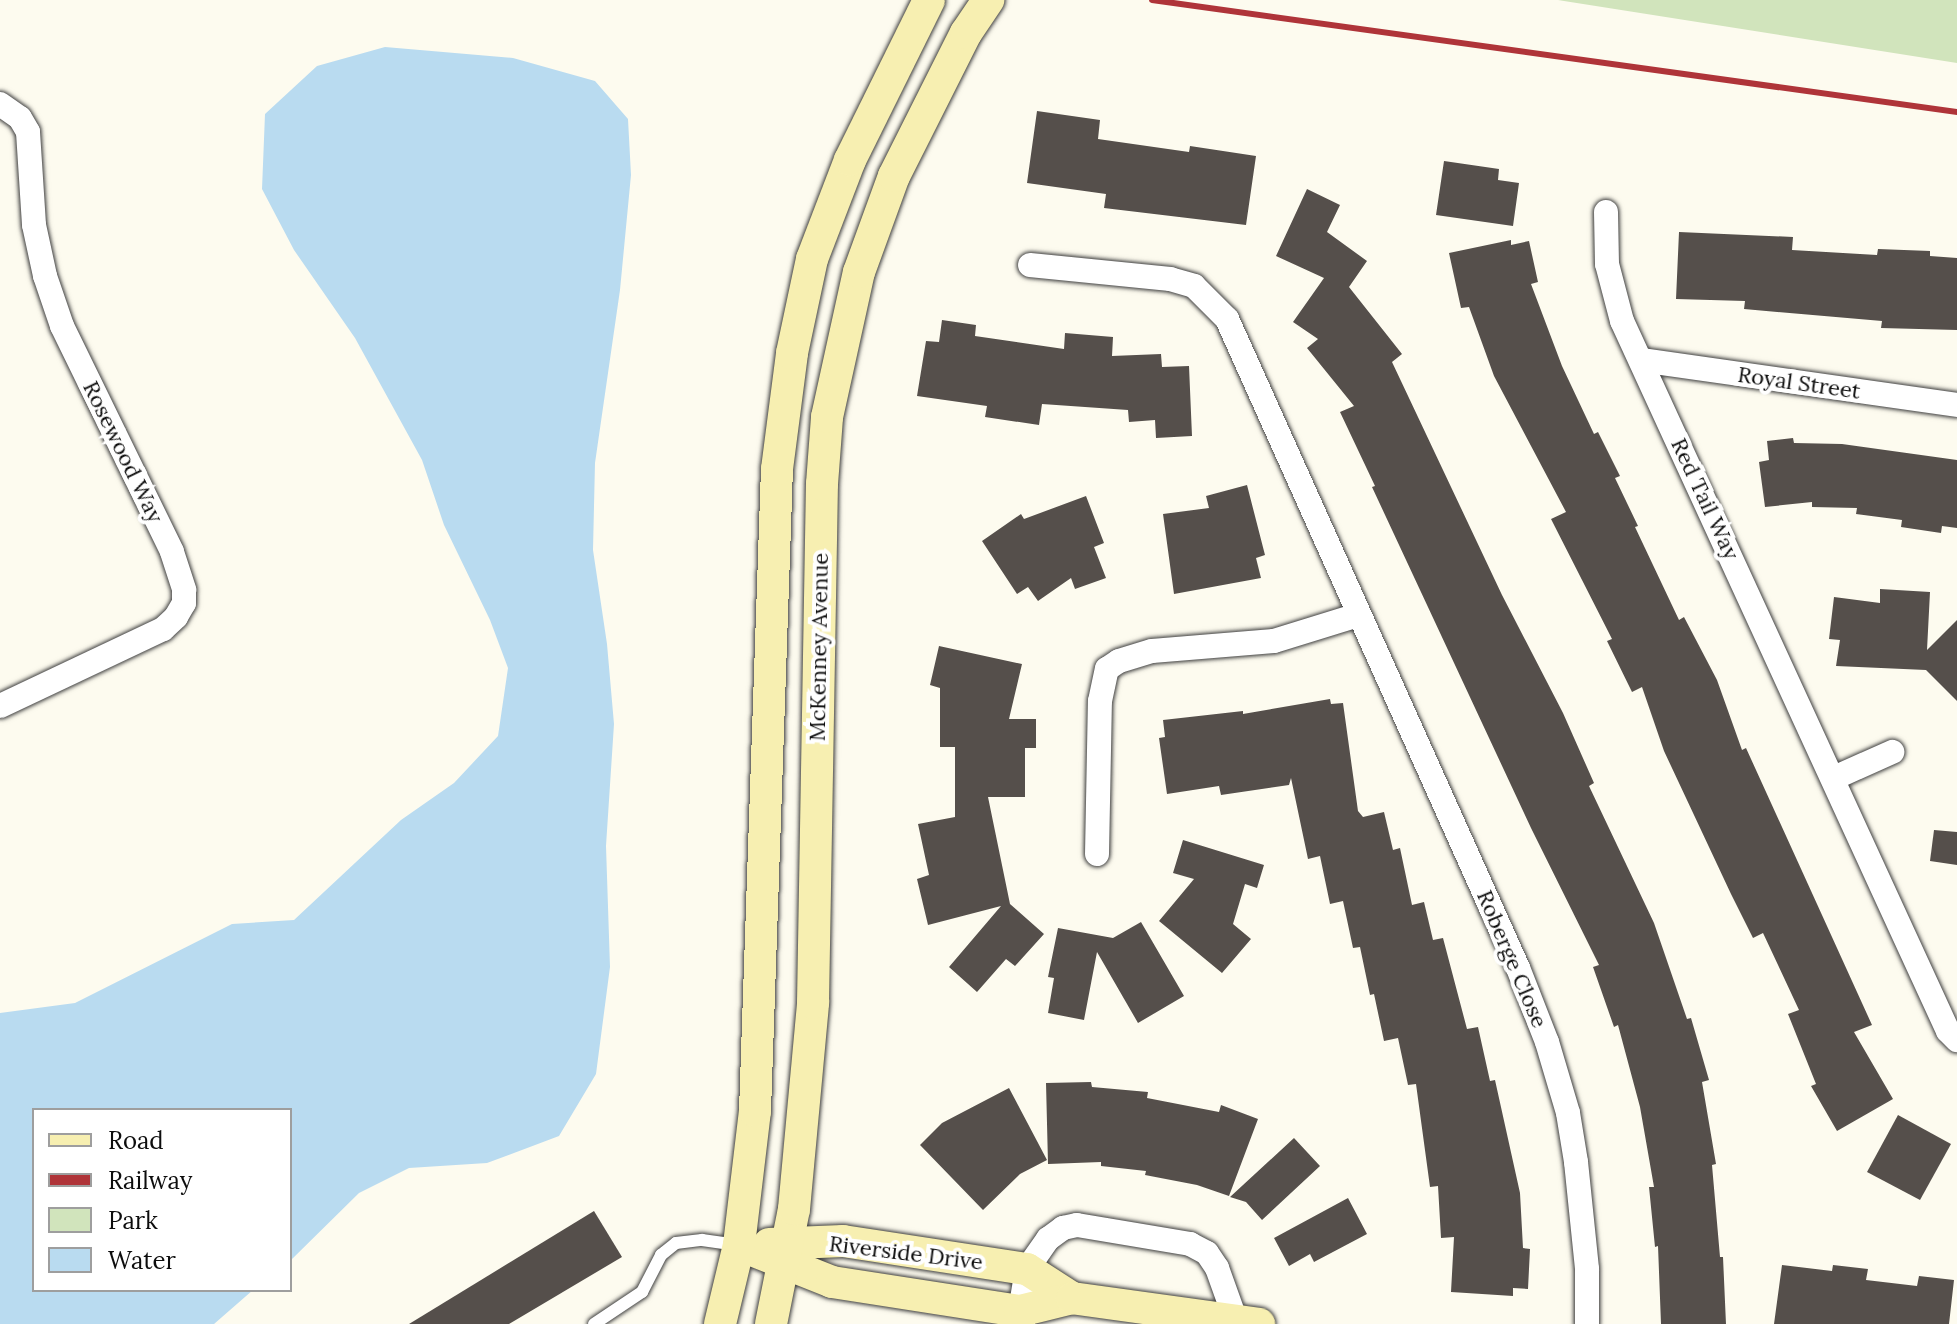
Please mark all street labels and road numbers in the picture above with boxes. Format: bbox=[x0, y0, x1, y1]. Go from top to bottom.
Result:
street label: Royal Street bbox=[1736, 361, 1862, 405]
street label: Rosewood Way bbox=[77, 377, 169, 527]
street label: Red Tail Way bbox=[1665, 434, 1745, 564]
street label: McKenney Avenue bbox=[804, 553, 834, 741]
street label: Roberge Close bbox=[1471, 886, 1553, 1032]
street label: Riverside Drive bbox=[828, 1230, 984, 1276]

